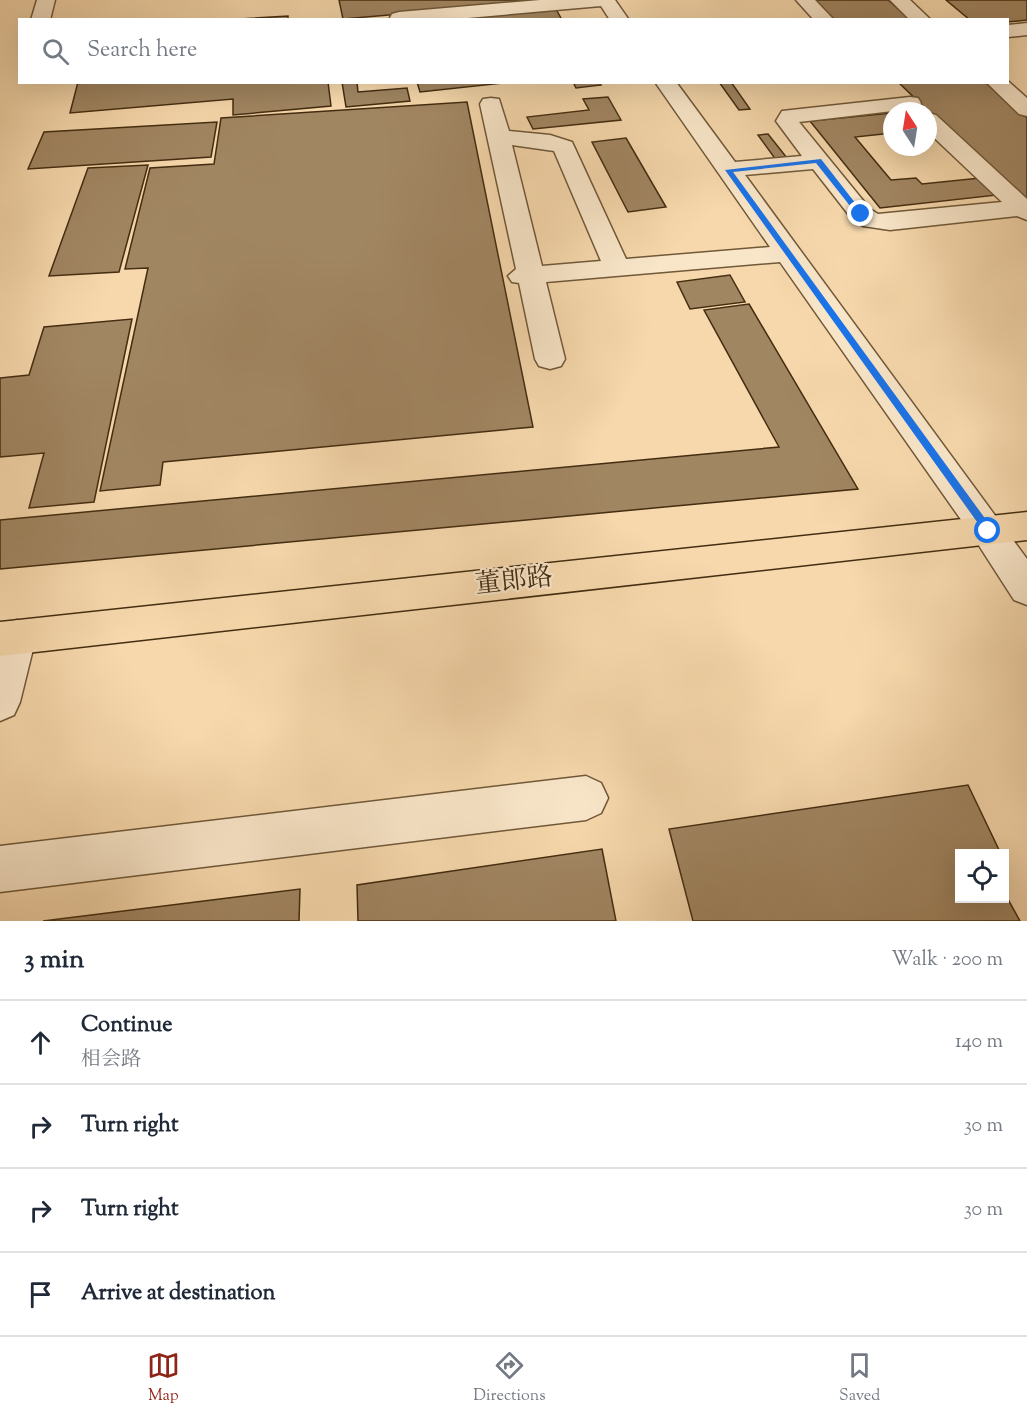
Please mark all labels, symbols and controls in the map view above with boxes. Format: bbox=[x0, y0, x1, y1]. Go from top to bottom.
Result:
search box bbox=[18, 18, 1009, 84]
icon: search bbox=[39, 35, 72, 68]
text: Search here bbox=[87, 35, 197, 67]
north arrow bbox=[883, 102, 937, 156]
route end bbox=[847, 200, 873, 226]
route start bbox=[974, 517, 1000, 543]
street label: 董郎路 bbox=[473, 560, 555, 604]
map controls bbox=[955, 849, 1009, 903]
button: locate bbox=[955, 849, 1009, 903]
text: 3 min bbox=[24, 942, 84, 979]
text: Walk · 200 m bbox=[891, 946, 1003, 975]
text: Continue bbox=[81, 1010, 172, 1042]
icon: ahead bbox=[24, 1026, 57, 1059]
text: 140 m bbox=[955, 1028, 1003, 1057]
text: 相会路 bbox=[81, 1046, 141, 1075]
icon: right bbox=[24, 1110, 57, 1143]
text: Turn right bbox=[81, 1110, 178, 1142]
text: 30 m bbox=[964, 1112, 1003, 1141]
icon: right bbox=[24, 1194, 57, 1227]
text: Turn right bbox=[81, 1194, 178, 1226]
text: 30 m bbox=[964, 1196, 1003, 1225]
icon: arrive bbox=[24, 1278, 57, 1311]
text: Arrive at destination bbox=[81, 1278, 276, 1310]
tab: Map bbox=[147, 1349, 180, 1408]
tab: Directions bbox=[473, 1349, 546, 1408]
tab: Saved bbox=[839, 1349, 880, 1408]

